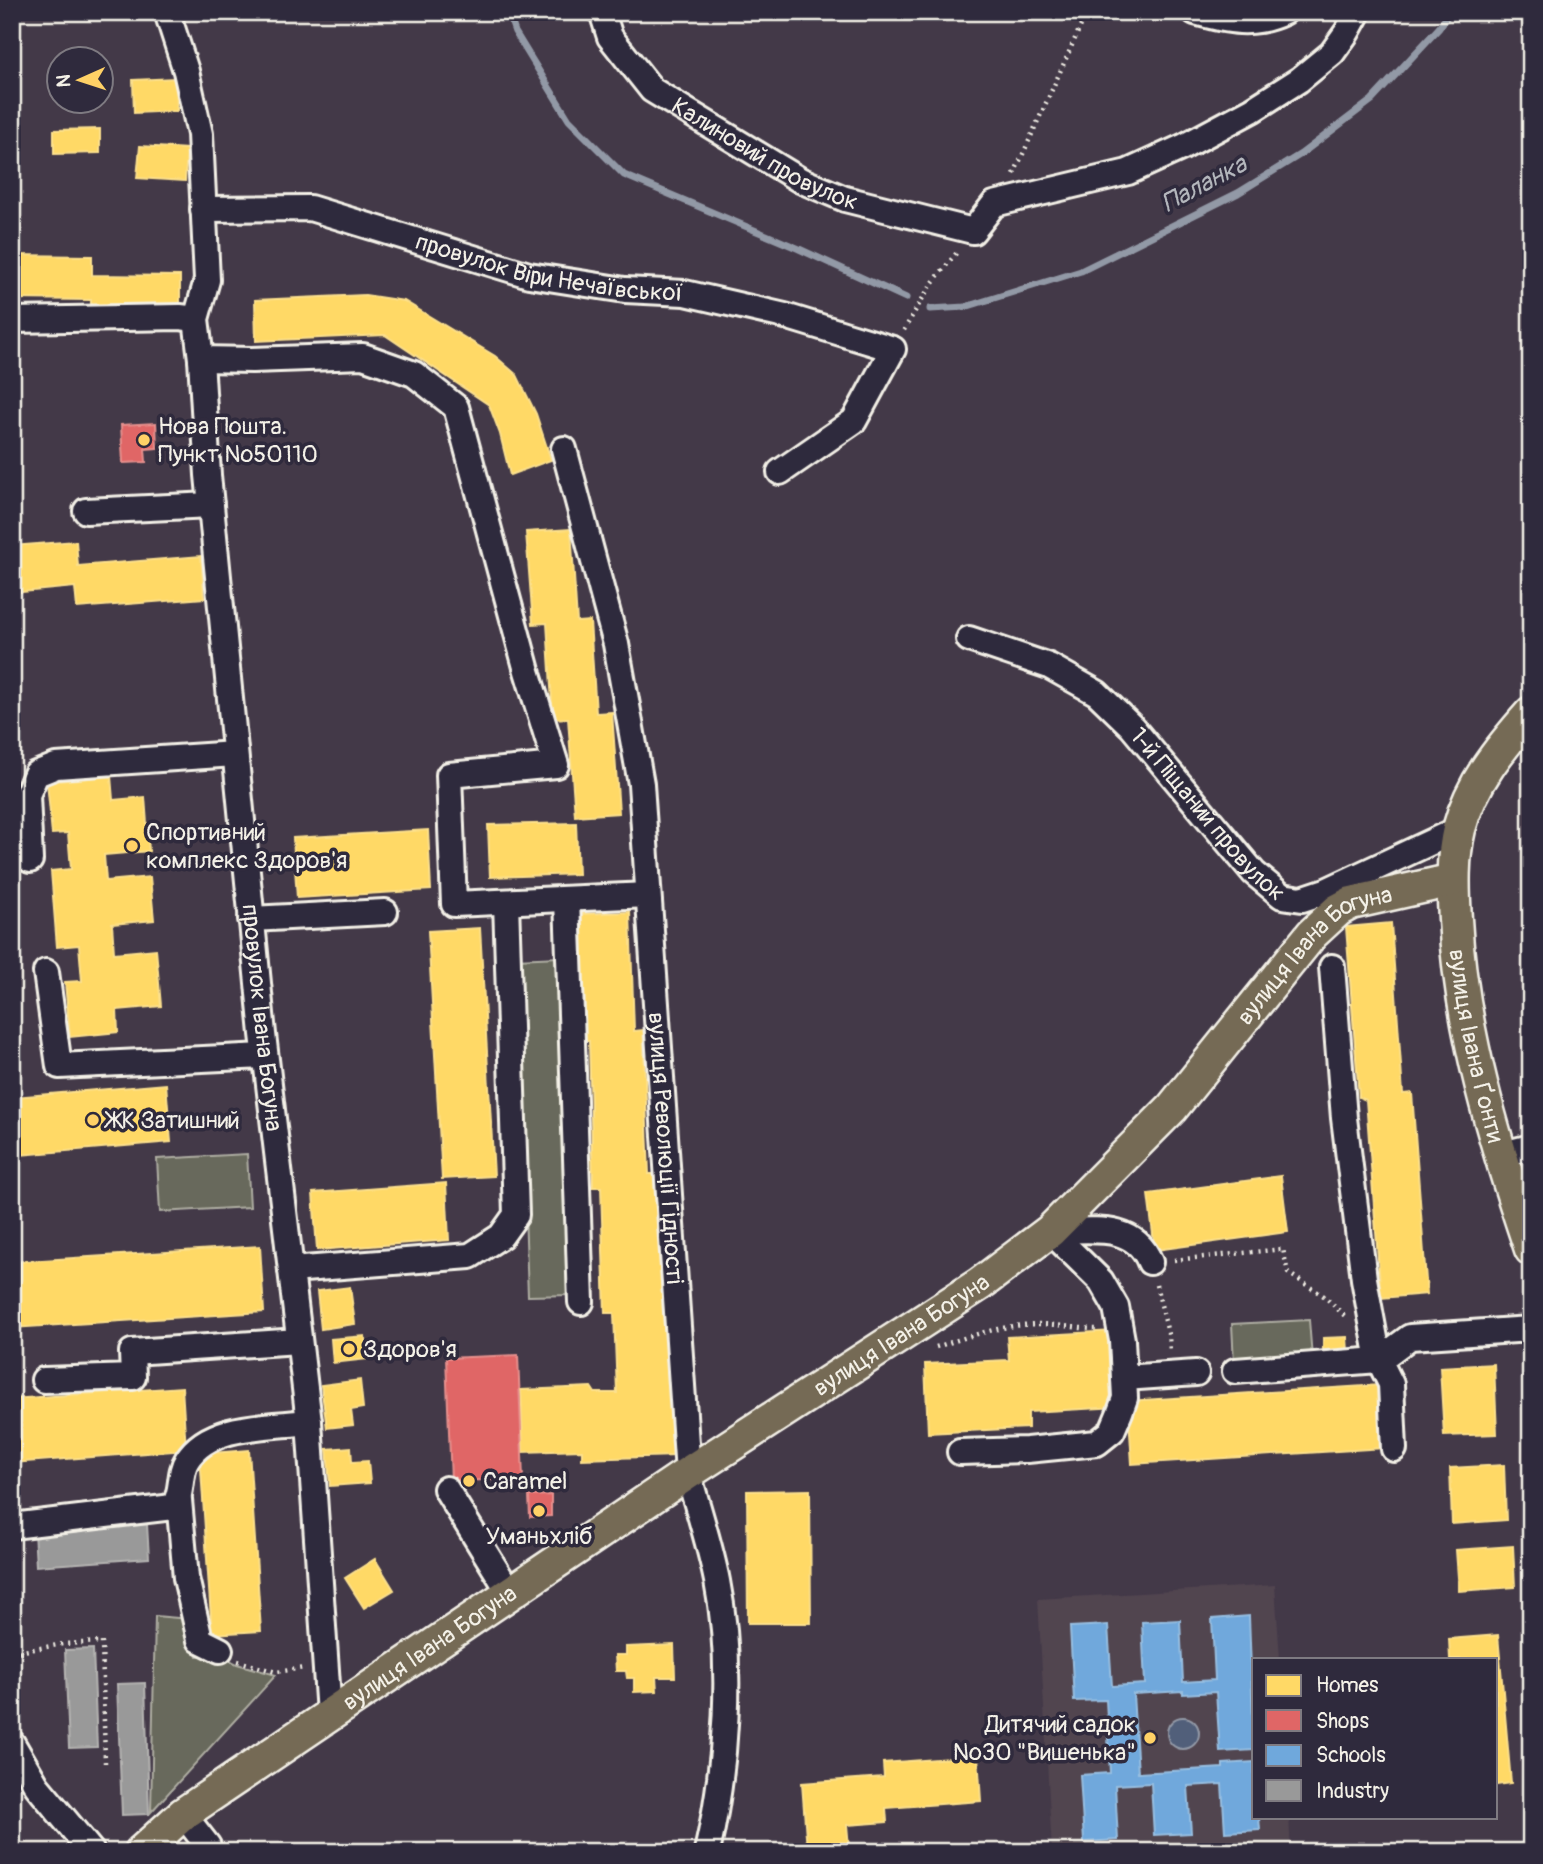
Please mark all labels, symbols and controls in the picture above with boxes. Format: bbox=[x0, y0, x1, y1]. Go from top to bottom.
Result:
north arrow bbox=[46, 46, 116, 116]
text: N bbox=[52, 74, 76, 88]
street label: Калиновий провулок bbox=[666, 91, 861, 216]
water label: Паланка bbox=[1156, 147, 1254, 220]
street label: провулок Віри Нечаївської bbox=[412, 227, 684, 307]
place label: Нова Пошта. Пункт №50110 bbox=[158, 412, 318, 469]
marker: Нова Пошта. Пункт №50110 bbox=[136, 432, 152, 448]
street label: 1-й Піщаний провулок bbox=[1124, 722, 1291, 907]
place label: Спортивний комплекс Здоров'я bbox=[146, 818, 347, 875]
marker: Спортивний комплекс Здоров'я bbox=[124, 838, 140, 854]
street label: вулиця Івана Богуна bbox=[1230, 880, 1395, 1030]
street label: провулок Івана Богуна bbox=[236, 902, 289, 1133]
street label: вулиця Івана Ґонти bbox=[1443, 948, 1511, 1146]
street label: вулиця Революції Гідності bbox=[642, 1011, 690, 1285]
place label: ЖК Затишний bbox=[103, 1106, 240, 1135]
marker: ЖК Затишний bbox=[85, 1112, 101, 1128]
street label: вулиця Івана Богуна bbox=[808, 1268, 995, 1403]
place label: Здоров'я bbox=[363, 1335, 457, 1364]
marker: Здоров'я bbox=[341, 1341, 357, 1357]
place label: Caramel bbox=[483, 1467, 568, 1496]
marker: Caramel bbox=[461, 1473, 477, 1489]
marker: Уманьхліб bbox=[531, 1503, 547, 1519]
place label: Уманьхліб bbox=[485, 1522, 593, 1551]
street label: вулиця Івана Богуна bbox=[337, 1579, 522, 1717]
legend bbox=[1252, 1658, 1498, 1818]
text: Homes bbox=[1316, 1672, 1379, 1699]
text: Shops bbox=[1316, 1708, 1369, 1735]
place label: Дитячий садок №30 "Вишенька" bbox=[953, 1710, 1136, 1767]
marker: Дитячий садок №30 "Вишенька" bbox=[1142, 1730, 1158, 1746]
text: Schools bbox=[1316, 1742, 1386, 1769]
text: Industry bbox=[1316, 1778, 1389, 1805]

